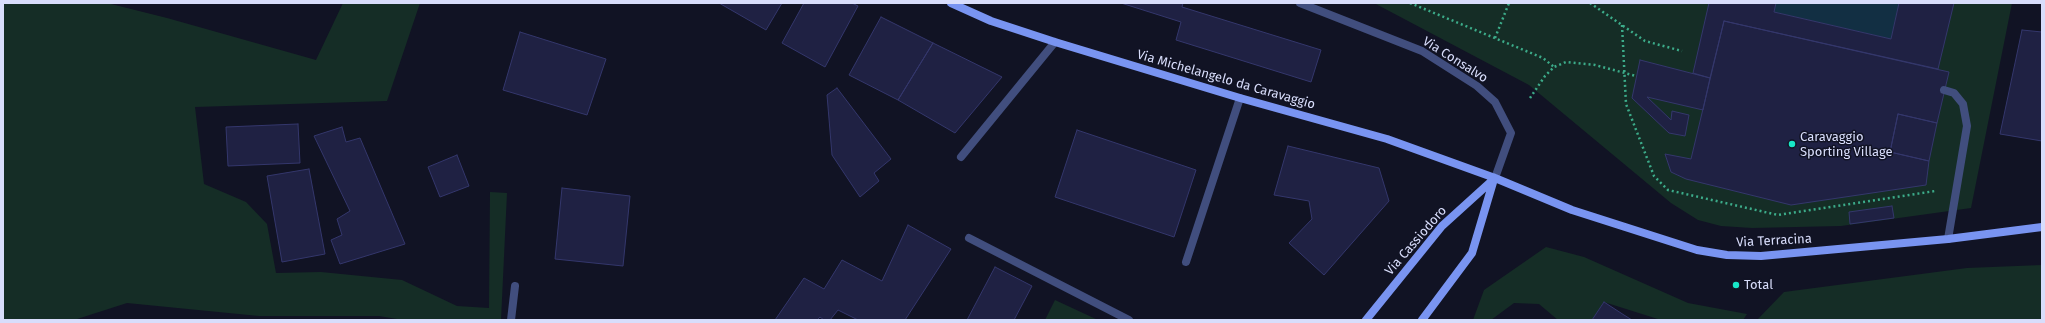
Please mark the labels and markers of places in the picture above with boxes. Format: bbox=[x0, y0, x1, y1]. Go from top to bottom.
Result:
place label: Caravaggio Sporting Village bbox=[1800, 129, 1893, 160]
marker: Caravaggio Sporting Village bbox=[1787, 139, 1797, 149]
place label: Total bbox=[1744, 277, 1773, 293]
marker: Total bbox=[1731, 280, 1741, 290]

